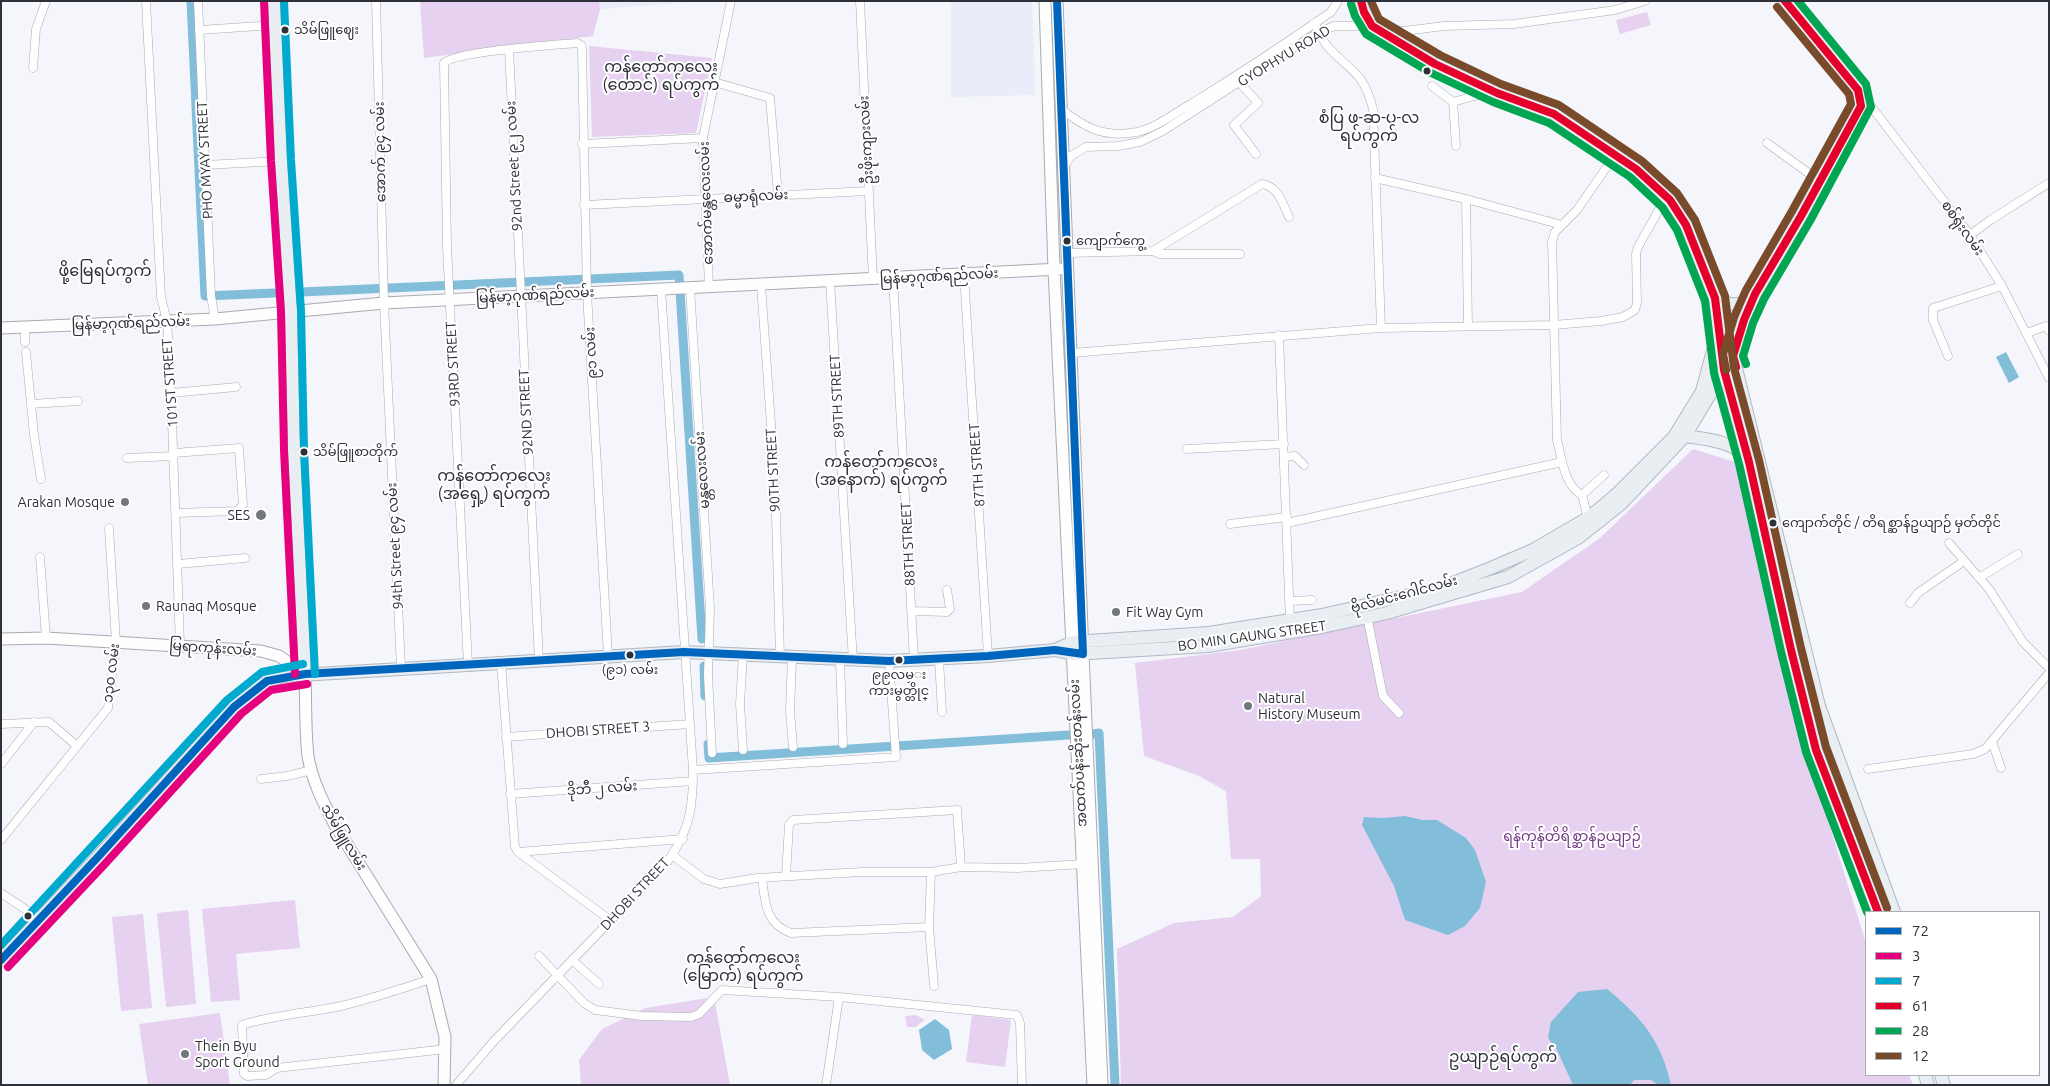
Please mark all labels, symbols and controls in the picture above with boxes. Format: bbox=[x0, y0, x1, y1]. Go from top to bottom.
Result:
place label: သိမ်ဖြူဈေး bbox=[294, 22, 359, 38]
street label: GYOPHYU ROAD bbox=[1235, 22, 1333, 90]
marker: သိမ်ဖြူဈေး bbox=[280, 25, 290, 35]
district label: ကန်တော်ကလေး (တောင်) ရပ်ကွက် bbox=[602, 57, 720, 95]
unlabelled marker bbox=[1422, 66, 1432, 76]
street label: ဦးဖိုးကျားလမ်း bbox=[855, 95, 877, 185]
street label: PHO MYAY STREET bbox=[194, 101, 216, 219]
street label: အောက် ၉၄ လမ်း bbox=[371, 101, 389, 203]
street label: 92nd Street ၉၂ လမ်း bbox=[502, 101, 526, 231]
district label: စံပြ ဖ-ဆ-ပ-လ ရပ်ကွက် bbox=[1319, 108, 1419, 146]
street label: အောက်မန္တလေးလမ်း bbox=[695, 141, 717, 265]
street label: ဓမ္မာရုံလမ်း bbox=[723, 186, 789, 206]
street label: စစ်ရုံးလမ်း bbox=[1938, 197, 1988, 259]
place label: ကျောက်ကွေ့ bbox=[1076, 233, 1145, 249]
marker: ကျောက်ကွေ့ bbox=[1062, 236, 1072, 246]
district label: ဖို့မြေရပ်ကွက် bbox=[59, 261, 151, 281]
street label: မြန်မာ့ဂုဏ်ရည်လမ်း bbox=[879, 265, 999, 287]
street label: မြန်မာ့ဂုဏ်ရည်လမ်း bbox=[475, 284, 595, 306]
street label: မြန်မာ့ဂုဏ်ရည်လမ်း bbox=[71, 313, 191, 333]
street label: 93RD STREET bbox=[442, 321, 464, 407]
street label: ၉၁ လမ်း bbox=[581, 327, 601, 379]
street label: 101ST STREET bbox=[159, 338, 181, 428]
street label: 89TH STREET bbox=[826, 354, 848, 438]
street label: 92ND STREET bbox=[515, 369, 537, 455]
street label: 87TH STREET bbox=[966, 423, 988, 507]
street label: 90TH STREET bbox=[762, 428, 784, 512]
street label: မန္တလေးလမ်း bbox=[691, 431, 713, 509]
place label: သိမ်ဖြူစာတိုက် bbox=[313, 444, 398, 460]
marker: သိမ်ဖြူစာတိုက် bbox=[299, 447, 309, 457]
district label: ကန်တော်ကလေး (အနောက်) ရပ်ကွက် bbox=[815, 452, 947, 490]
district label: ကန်တော်ကလေး (အရှေ့) ရပ်ကွက် bbox=[437, 466, 551, 504]
street label: 94th Street ၉၄ လမ်း bbox=[383, 482, 407, 610]
place label: Arakan Mosque bbox=[18, 494, 115, 510]
marker: Arakan Mosque bbox=[119, 496, 131, 508]
street label: 88TH STREET bbox=[897, 502, 919, 586]
place label: SES bbox=[227, 507, 250, 523]
marker: SES bbox=[254, 508, 268, 522]
place label: ကျောက်တိုင် / တိရစ္ဆာန်ဥယျာဉ် မှတ်တိုင် bbox=[1782, 515, 2001, 531]
marker: ကျောက်တိုင် / တိရစ္ဆာန်ဥယျာဉ် မှတ်တိုင် bbox=[1768, 518, 1778, 528]
street label: ဗိုလ်မင်းဂေါင်လမ်း bbox=[1349, 572, 1459, 616]
place label: Raunaq Mosque bbox=[156, 598, 257, 614]
marker: Raunaq Mosque bbox=[140, 600, 152, 612]
place label: Fit Way Gym bbox=[1126, 604, 1203, 620]
marker: Fit Way Gym bbox=[1110, 606, 1122, 618]
street label: BO MIN GAUNG STREET bbox=[1177, 617, 1327, 655]
street label: မြရာကုန်းလမ်း bbox=[169, 637, 257, 659]
street label: ၁၃၀ လမ်း bbox=[99, 642, 123, 704]
marker: (၉၁) လမ်း bbox=[625, 650, 635, 660]
marker: ၉၉လမ္း ကားမွတ္တိုင္ bbox=[894, 655, 904, 665]
place label: (၉၁) လမ်း bbox=[602, 662, 658, 678]
place label: ၉၉လမ္း ကားမွတ္တိုင္ bbox=[869, 667, 929, 698]
street label: အထက်ပန်းဆိုးတန်းလမ်း bbox=[1066, 679, 1090, 827]
place label: Natural History Museum bbox=[1258, 690, 1361, 722]
marker: Natural History Museum bbox=[1242, 700, 1254, 712]
street label: DHOBI STREET 3 bbox=[545, 718, 651, 742]
street label: ဒိုဘီ ၂ လမ်း bbox=[566, 777, 638, 799]
street label: သိမ်ဖြူလမ်း bbox=[318, 801, 370, 873]
park label: ရန်ကုန်တိရိစ္ဆာန်ဥယျာဉ် bbox=[1503, 828, 1641, 844]
street label: DHOBI STREET bbox=[597, 854, 673, 934]
unlabelled marker bbox=[23, 911, 33, 921]
legend bbox=[1865, 911, 2040, 1076]
text: 72 bbox=[1912, 922, 1929, 939]
text: 3 bbox=[1912, 947, 1920, 964]
district label: ကန်တော်ကလေး (မြောက်) ရပ်ကွက် bbox=[682, 948, 804, 986]
text: 7 bbox=[1912, 972, 1920, 989]
text: 61 bbox=[1912, 997, 1929, 1014]
text: 28 bbox=[1912, 1022, 1929, 1039]
place label: Thein Byu Sport Ground bbox=[195, 1038, 280, 1070]
district label: ဥယျာဉ်ရပ်ကွက် bbox=[1449, 1047, 1557, 1067]
text: 12 bbox=[1912, 1047, 1929, 1064]
marker: Thein Byu Sport Ground bbox=[179, 1048, 191, 1060]

